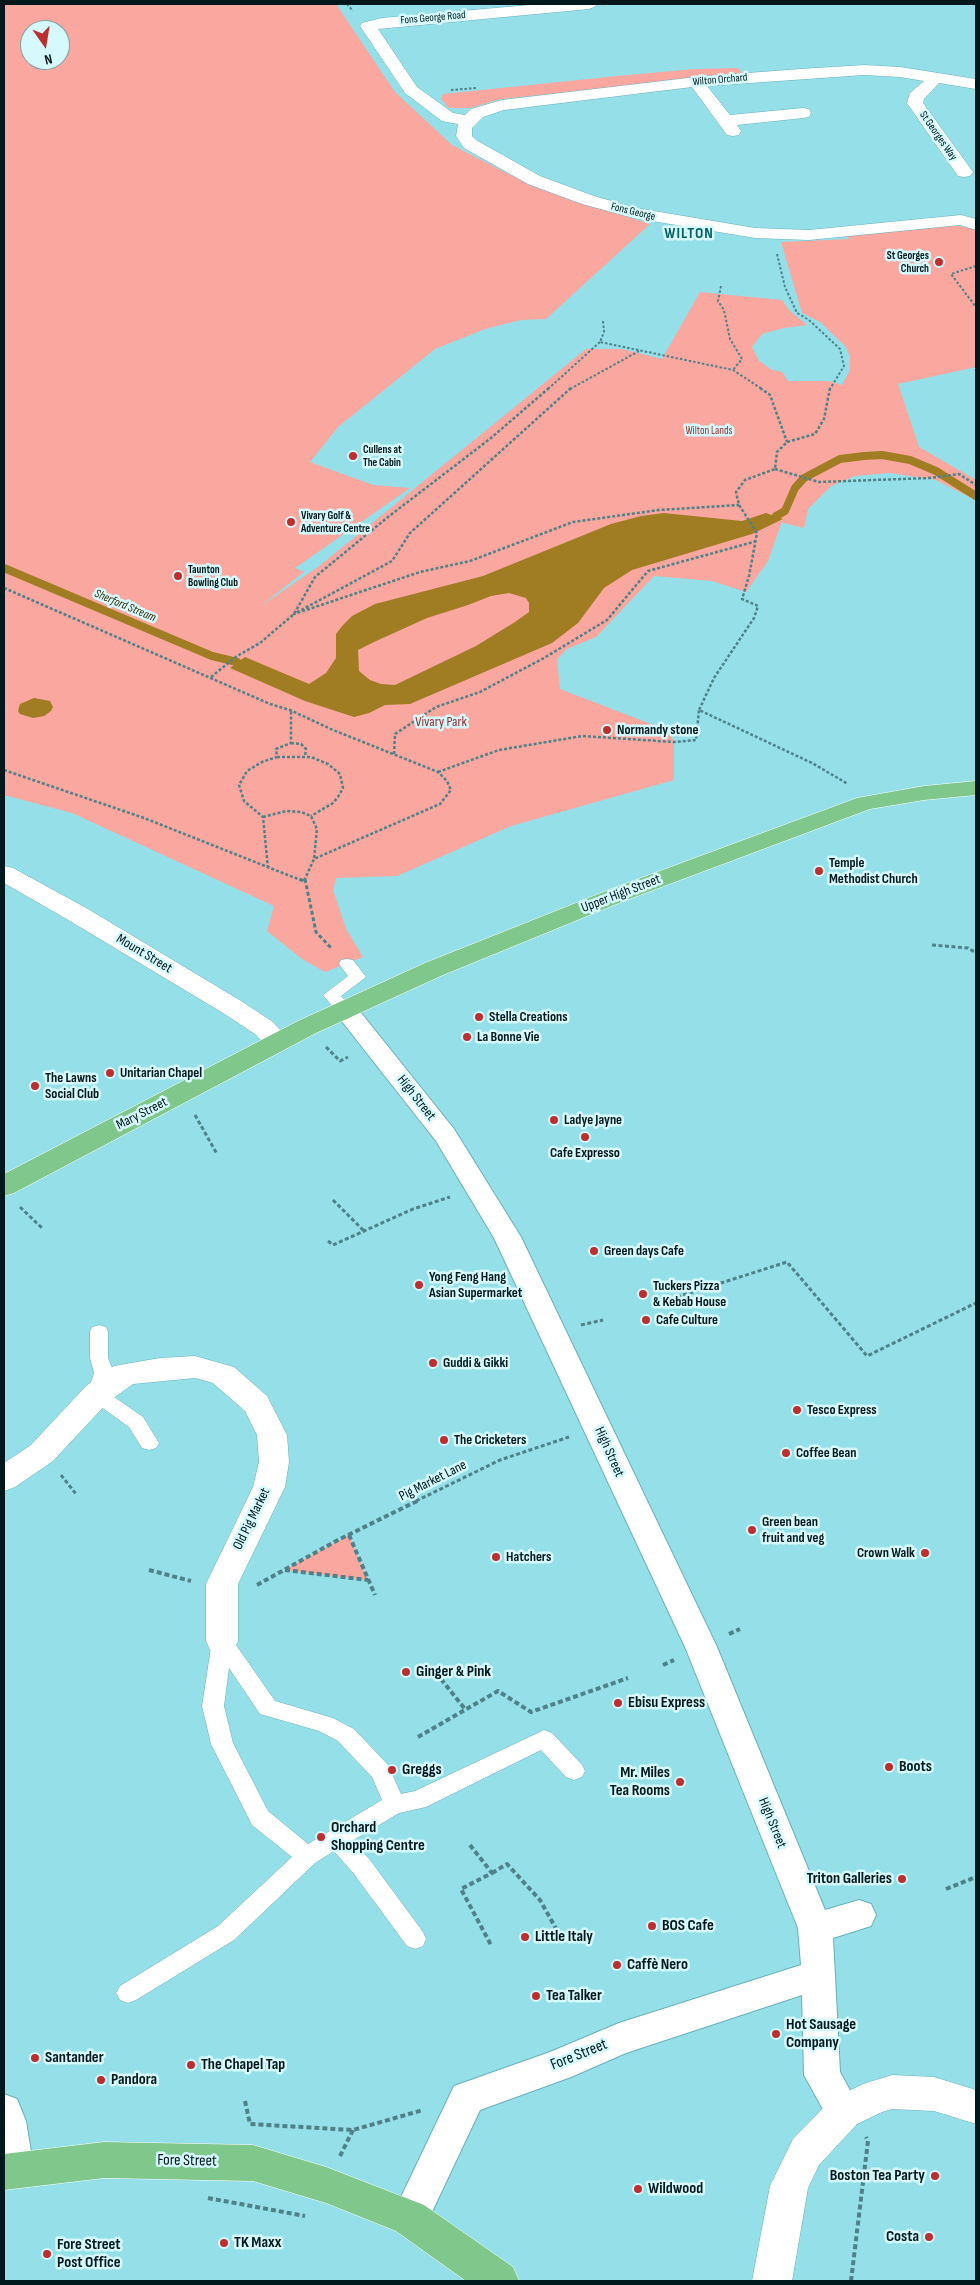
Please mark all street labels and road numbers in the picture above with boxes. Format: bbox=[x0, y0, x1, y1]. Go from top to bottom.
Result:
street label: Fons George Road bbox=[400, 9, 466, 27]
street label: Wilton Orchard bbox=[692, 71, 748, 89]
street label: St Georges Way bbox=[916, 109, 960, 163]
street label: Fons George bbox=[610, 200, 656, 224]
street label: Upper High Street bbox=[579, 871, 663, 917]
street label: Mount Street bbox=[113, 931, 175, 977]
street label: High Street bbox=[393, 1072, 439, 1124]
street label: Mary Street bbox=[114, 1094, 170, 1134]
street label: High Street bbox=[591, 1424, 627, 1480]
street label: Pig Market Lane bbox=[396, 1457, 470, 1505]
street label: Old Pig Market bbox=[230, 1485, 274, 1553]
street label: High Street bbox=[754, 1795, 790, 1851]
street label: Fore Street bbox=[548, 2035, 610, 2075]
street label: Fore Street bbox=[157, 2151, 217, 2171]

